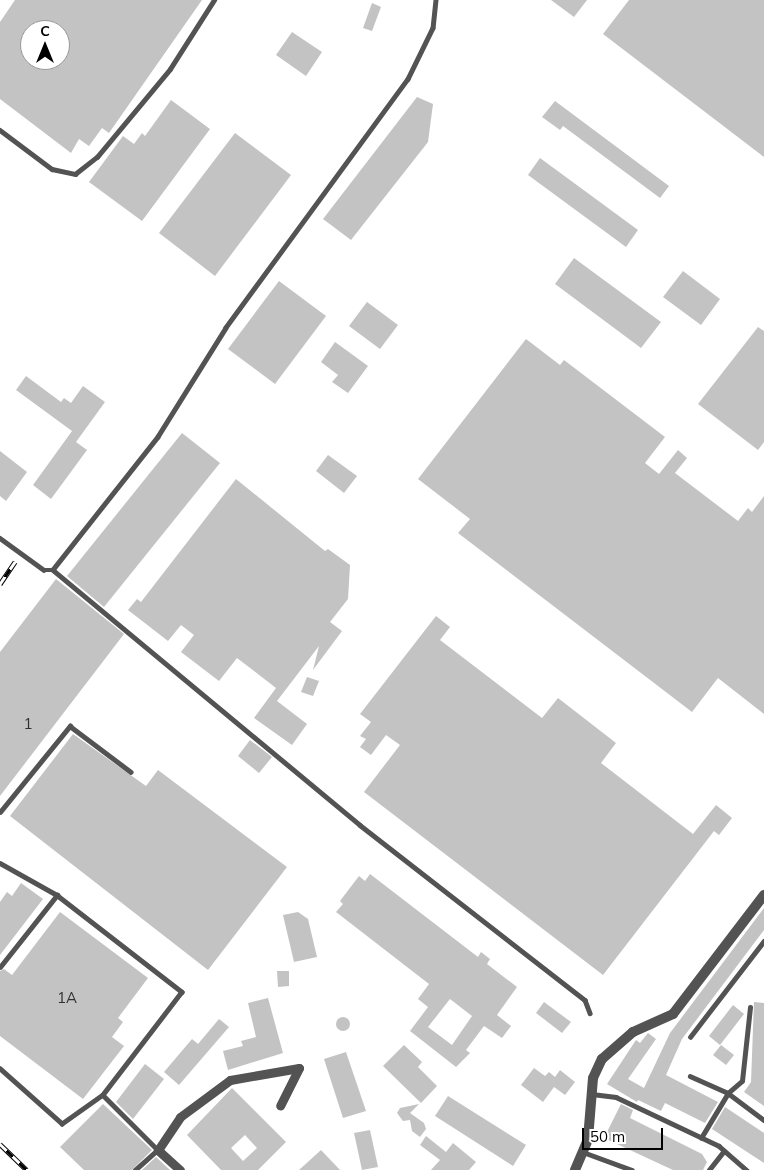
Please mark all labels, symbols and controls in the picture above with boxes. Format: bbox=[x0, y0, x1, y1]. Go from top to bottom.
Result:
north arrow bbox=[20, 20, 70, 70]
text: С bbox=[40, 22, 50, 40]
house number: 1 bbox=[24, 715, 32, 733]
house number: 1А bbox=[57, 989, 77, 1007]
scale bar bbox=[584, 1118, 665, 1150]
text: 50 m bbox=[590, 1127, 625, 1146]

